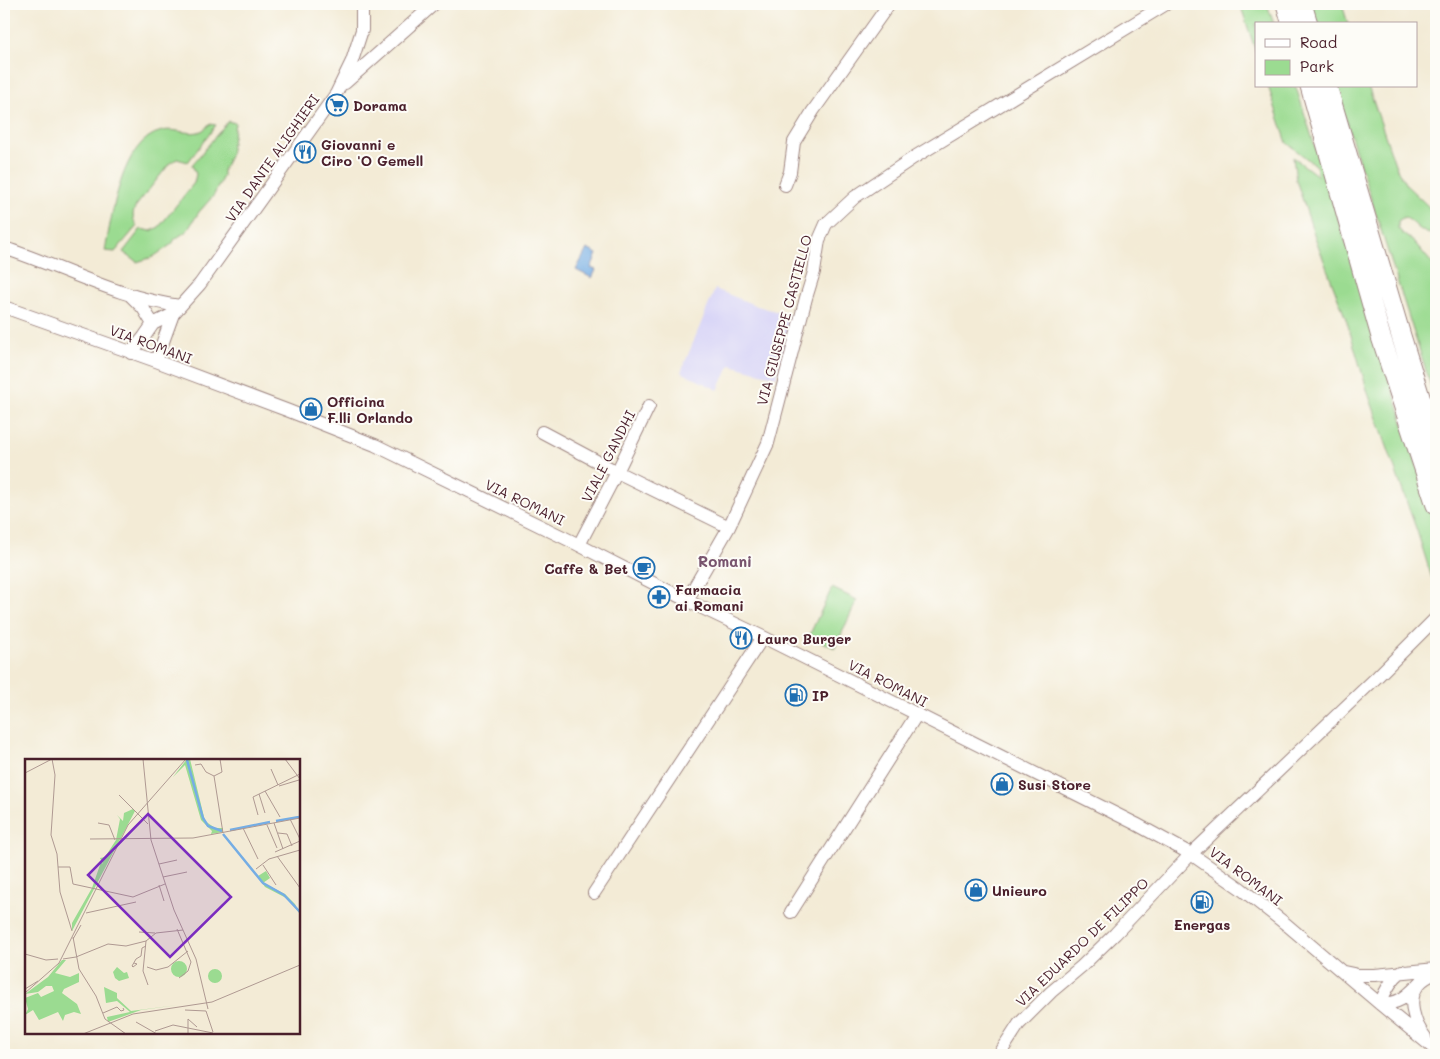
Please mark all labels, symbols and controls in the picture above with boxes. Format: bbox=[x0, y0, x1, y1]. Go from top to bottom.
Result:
legend bbox=[1255, 22, 1418, 88]
text: Road bbox=[1300, 32, 1337, 52]
text: Park bbox=[1300, 56, 1334, 76]
street label: VIA DANTE ALIGHIERI bbox=[221, 90, 323, 226]
supermarket icon: Dorama bbox=[325, 93, 349, 117]
place label: Dorama bbox=[353, 96, 408, 115]
place label: Giovanni e Ciro 'O Gemell bbox=[321, 135, 423, 170]
restaurant icon: Giovanni e Ciro 'O Gemell bbox=[293, 140, 317, 164]
street label: VIA GIUSEPPE CASTIELLO bbox=[752, 233, 816, 407]
street label: VIA ROMANI bbox=[107, 320, 195, 368]
place label: Officina F.lli Orlando bbox=[327, 392, 413, 427]
shop icon: Officina F.lli Orlando bbox=[299, 397, 323, 421]
street label: VIALE GANDHI bbox=[577, 407, 639, 505]
street label: VIA ROMANI bbox=[482, 474, 568, 530]
district label: Romani bbox=[698, 551, 752, 571]
cafe icon: Caffe & Bet bbox=[632, 556, 656, 580]
place label: Caffe & Bet bbox=[544, 559, 628, 578]
place label: Farmacia ai Romani bbox=[675, 580, 744, 615]
pharmacy icon: Farmacia ai Romani bbox=[647, 585, 671, 609]
restaurant icon: Lauro Burger bbox=[729, 626, 753, 650]
place label: Lauro Burger bbox=[757, 629, 851, 648]
street label: VIA ROMANI bbox=[845, 655, 931, 711]
fuel station icon: IP bbox=[784, 683, 808, 707]
place label: IP bbox=[812, 686, 829, 705]
inset map bbox=[25, 759, 300, 1034]
shop icon: Susi Store bbox=[990, 772, 1014, 796]
place label: Susi Store bbox=[1018, 775, 1091, 794]
street label: VIA ROMANI bbox=[1206, 842, 1286, 910]
street label: VIA EDUARDO DE FILIPPO bbox=[1011, 873, 1153, 1011]
shop icon: Unieuro bbox=[964, 878, 988, 902]
place label: Unieuro bbox=[992, 881, 1047, 900]
fuel station icon: Energas bbox=[1190, 890, 1214, 914]
place label: Energas bbox=[1174, 915, 1230, 934]

